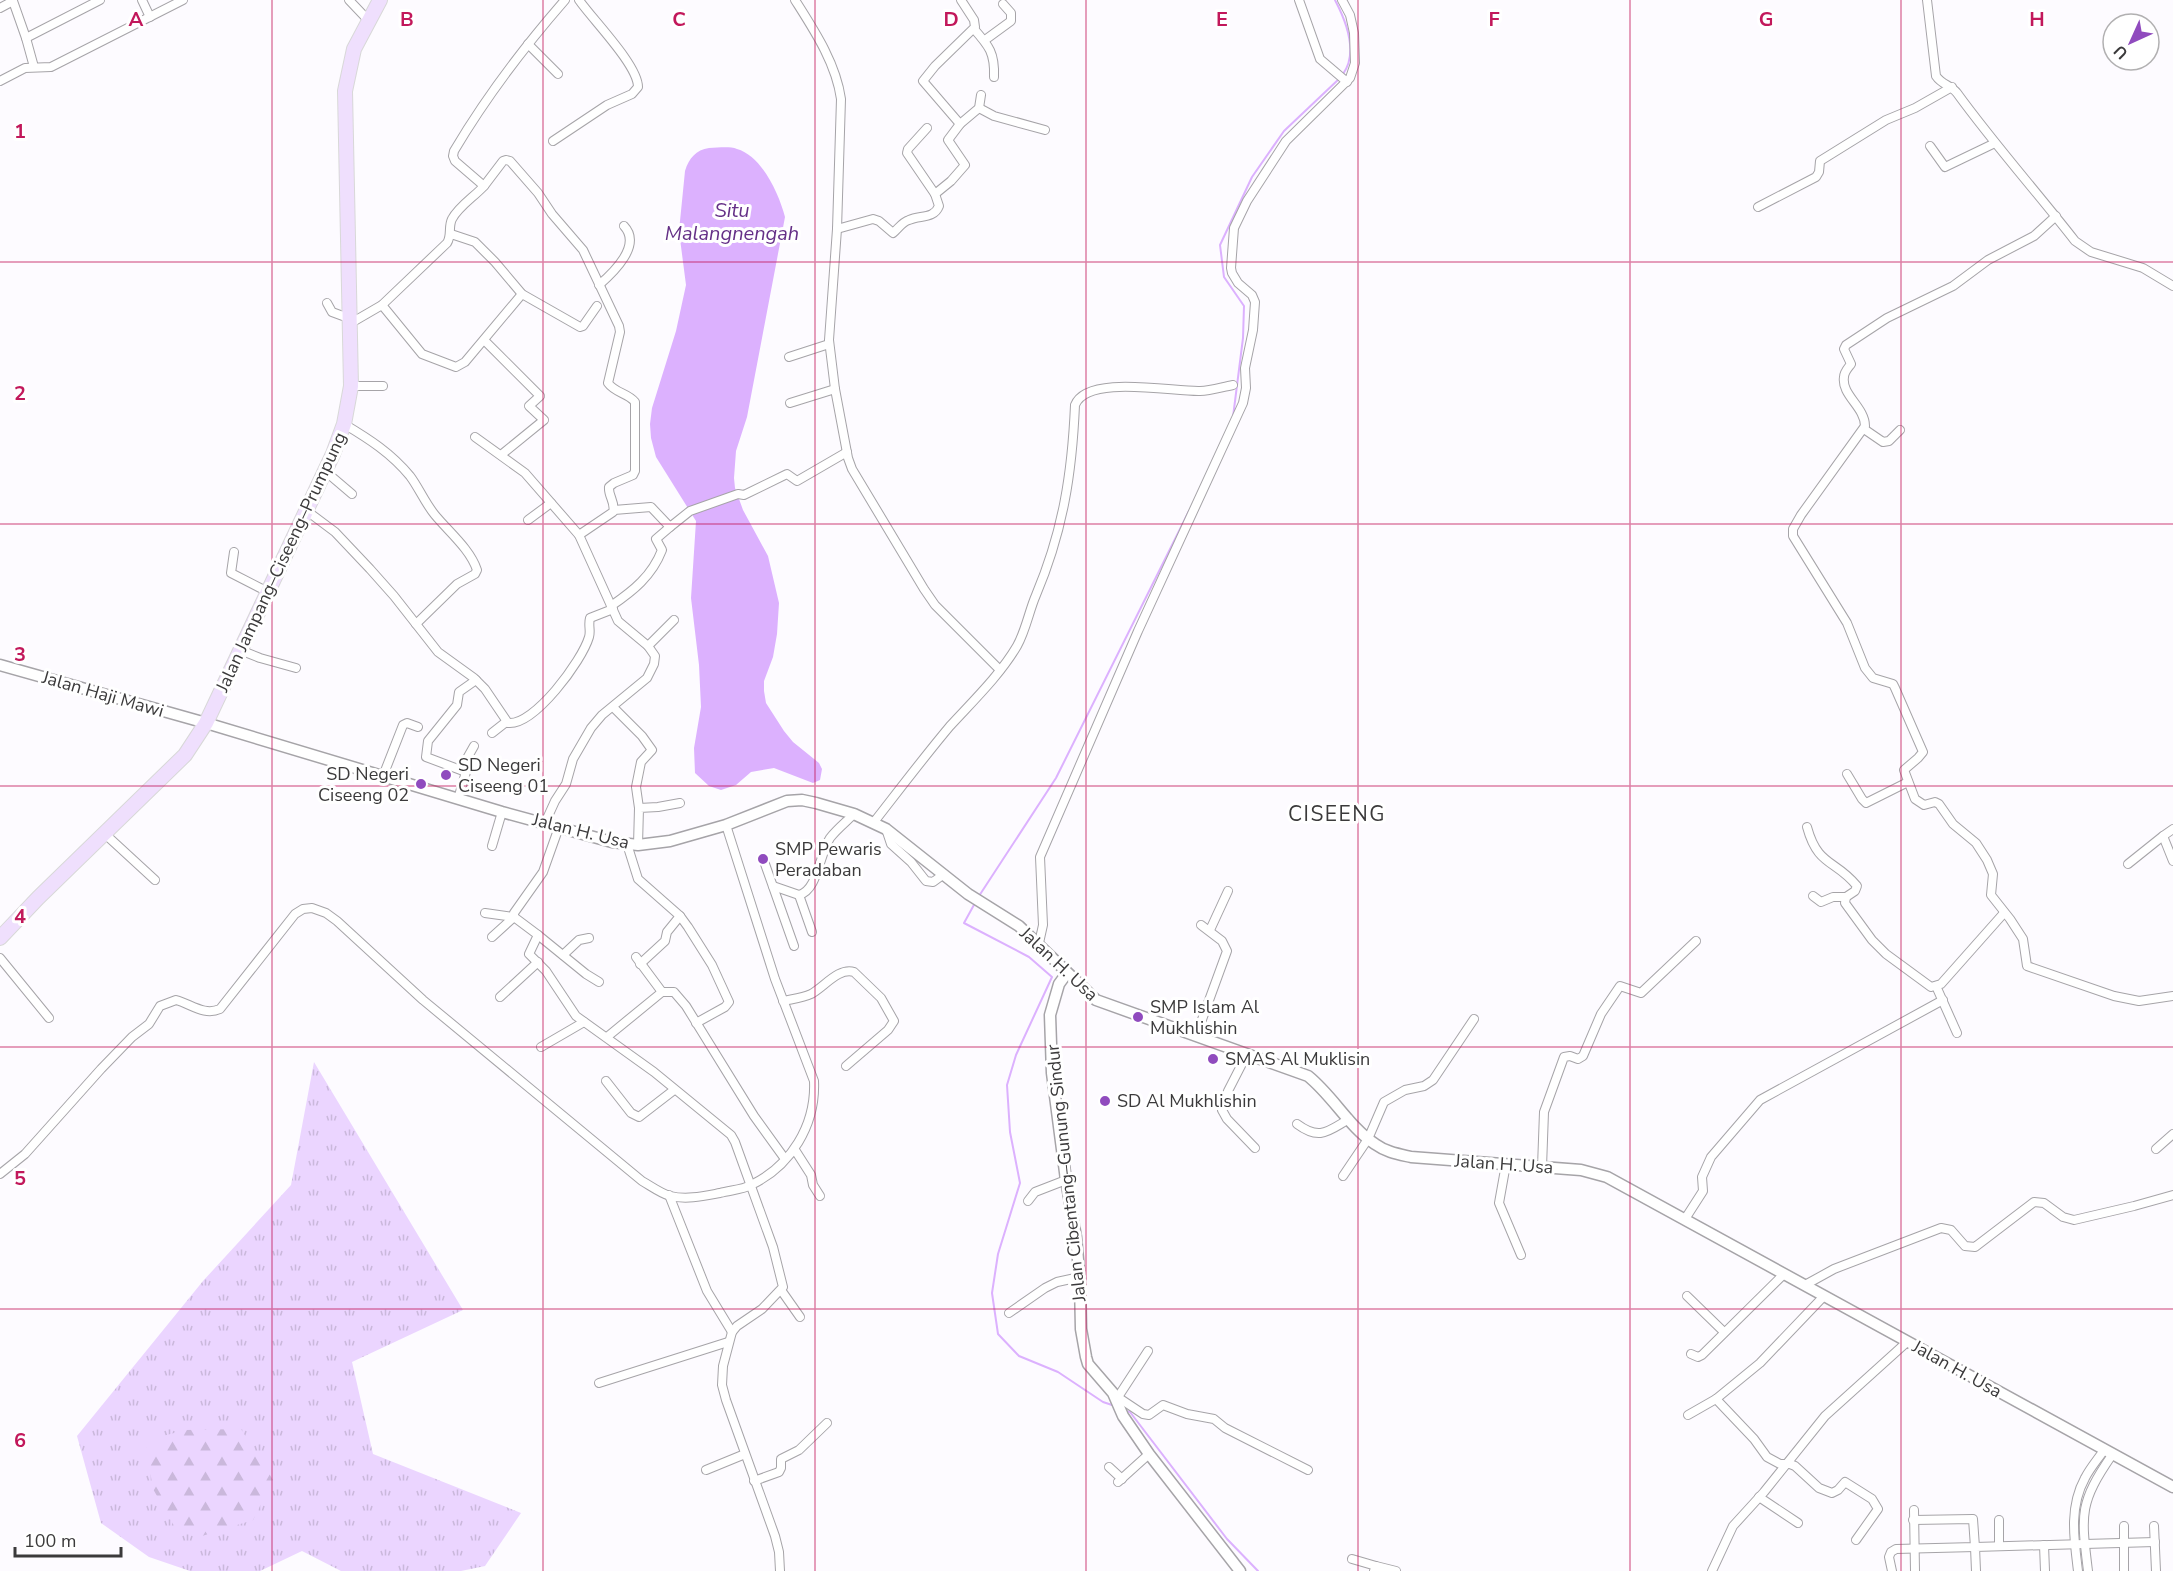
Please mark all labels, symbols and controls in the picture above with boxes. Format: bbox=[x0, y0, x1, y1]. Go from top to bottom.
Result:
text: A bbox=[129, 6, 144, 33]
text: B bbox=[400, 6, 414, 33]
text: C bbox=[672, 6, 686, 33]
text: D bbox=[943, 6, 959, 33]
text: E bbox=[1216, 6, 1228, 33]
text: F bbox=[1488, 6, 1500, 33]
text: G bbox=[1759, 6, 1773, 33]
text: H bbox=[2029, 6, 2045, 33]
north arrow bbox=[2101, 12, 2161, 72]
text: U bbox=[2109, 40, 2133, 64]
text: 1 bbox=[14, 118, 26, 145]
water label: Situ Malangnengah bbox=[665, 197, 799, 247]
text: 2 bbox=[14, 380, 26, 407]
street label: Jalan Jampang–Ciseeng–Prumpung bbox=[210, 428, 352, 697]
text: 3 bbox=[14, 641, 26, 668]
street label: Jalan Haji Mawi bbox=[38, 665, 167, 723]
place label: SD Negeri Ciseeng 01 bbox=[458, 753, 549, 798]
place label: SD Negeri Ciseeng 02 bbox=[318, 762, 409, 807]
marker: SD Negeri Ciseeng 01 bbox=[439, 768, 453, 782]
marker: SD Negeri Ciseeng 02 bbox=[414, 777, 428, 791]
district label: CISEENG bbox=[1288, 800, 1386, 828]
street label: Jalan H. Usa bbox=[529, 807, 632, 855]
place label: SMP Pewaris Peradaban bbox=[775, 837, 882, 882]
marker: SMP Pewaris Peradaban bbox=[756, 852, 770, 866]
text: 4 bbox=[14, 903, 26, 930]
street label: Jalan H. Usa bbox=[1014, 921, 1103, 1006]
place label: SMP Islam Al Mukhlishin bbox=[1150, 995, 1260, 1040]
marker: SMP Islam Al Mukhlishin bbox=[1131, 1010, 1145, 1024]
street label: Jalan Cibentang–Gunung Sindur bbox=[1040, 1043, 1092, 1304]
place label: SMAS Al Muklisin bbox=[1225, 1047, 1370, 1071]
marker: SMAS Al Muklisin bbox=[1206, 1052, 1220, 1066]
place label: SD Al Mukhlishin bbox=[1117, 1089, 1257, 1113]
marker: SD Al Mukhlishin bbox=[1098, 1094, 1112, 1108]
street label: Jalan H. Usa bbox=[1453, 1149, 1554, 1179]
text: 5 bbox=[14, 1165, 26, 1192]
street label: Jalan H. Usa bbox=[1907, 1334, 2006, 1403]
text: 6 bbox=[14, 1427, 26, 1454]
scale bar bbox=[15, 1520, 122, 1558]
text: 100 m bbox=[24, 1529, 76, 1553]

